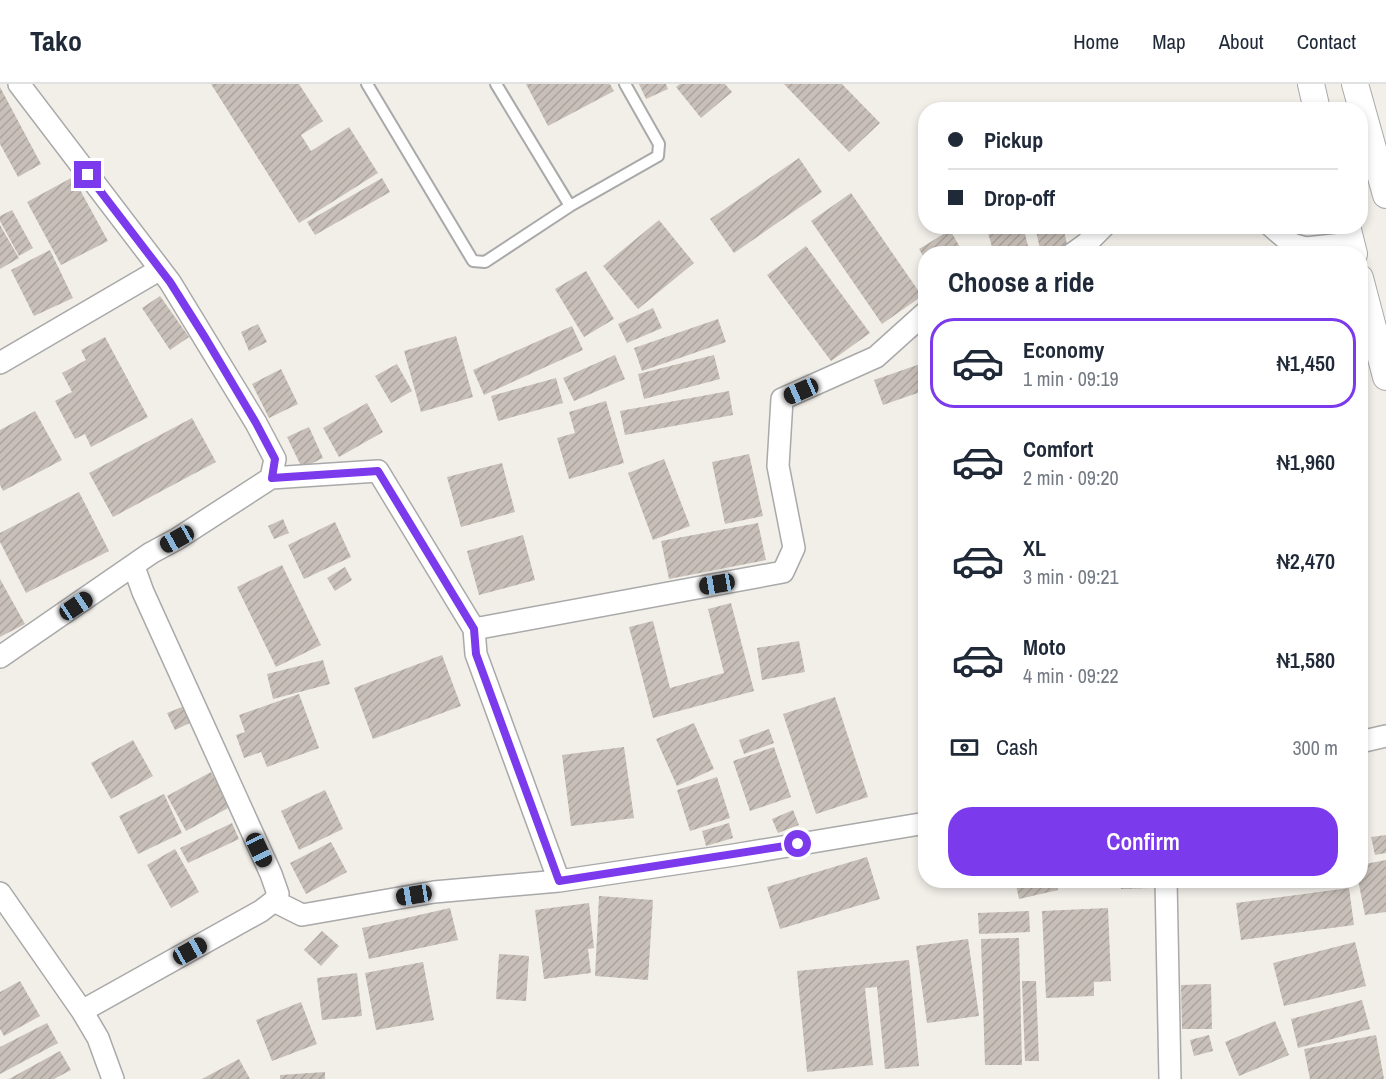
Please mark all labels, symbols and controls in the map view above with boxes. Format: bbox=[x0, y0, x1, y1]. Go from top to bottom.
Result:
text: Tako bbox=[30, 22, 82, 60]
text: Home bbox=[1073, 27, 1119, 56]
text: Map bbox=[1152, 27, 1186, 56]
text: About bbox=[1219, 27, 1264, 56]
text: Contact bbox=[1297, 27, 1356, 56]
text: Pickup bbox=[984, 125, 1043, 155]
route end bbox=[74, 161, 101, 188]
text: Drop-off bbox=[984, 183, 1055, 213]
text: Choose a ride bbox=[948, 264, 1094, 300]
text: Economy bbox=[1023, 335, 1104, 365]
icon: car bbox=[951, 336, 1005, 390]
text: ₦1,450 bbox=[1277, 348, 1335, 378]
text: 1 min · 09:19 bbox=[1023, 365, 1119, 392]
car bbox=[781, 375, 821, 407]
text: Comfort bbox=[1023, 434, 1093, 464]
icon: car bbox=[951, 435, 1005, 489]
text: ₦1,960 bbox=[1277, 447, 1335, 477]
text: 2 min · 09:20 bbox=[1023, 464, 1119, 491]
car bbox=[157, 522, 197, 556]
text: XL bbox=[1023, 533, 1046, 563]
icon: car bbox=[951, 534, 1005, 588]
text: ₦2,470 bbox=[1277, 546, 1335, 576]
text: 3 min · 09:21 bbox=[1023, 563, 1119, 590]
car bbox=[698, 572, 736, 596]
car bbox=[56, 588, 96, 624]
text: Moto bbox=[1023, 632, 1066, 662]
icon: car bbox=[951, 633, 1005, 687]
text: ₦1,580 bbox=[1277, 645, 1335, 675]
text: 4 min · 09:22 bbox=[1023, 662, 1119, 689]
icon: cash bbox=[948, 731, 981, 764]
text: Cash bbox=[996, 732, 1038, 762]
text: 300 m bbox=[1292, 734, 1338, 761]
button: Confirm bbox=[948, 807, 1338, 876]
car bbox=[243, 830, 275, 870]
route start bbox=[784, 830, 811, 857]
car bbox=[395, 883, 433, 907]
car bbox=[170, 934, 210, 968]

